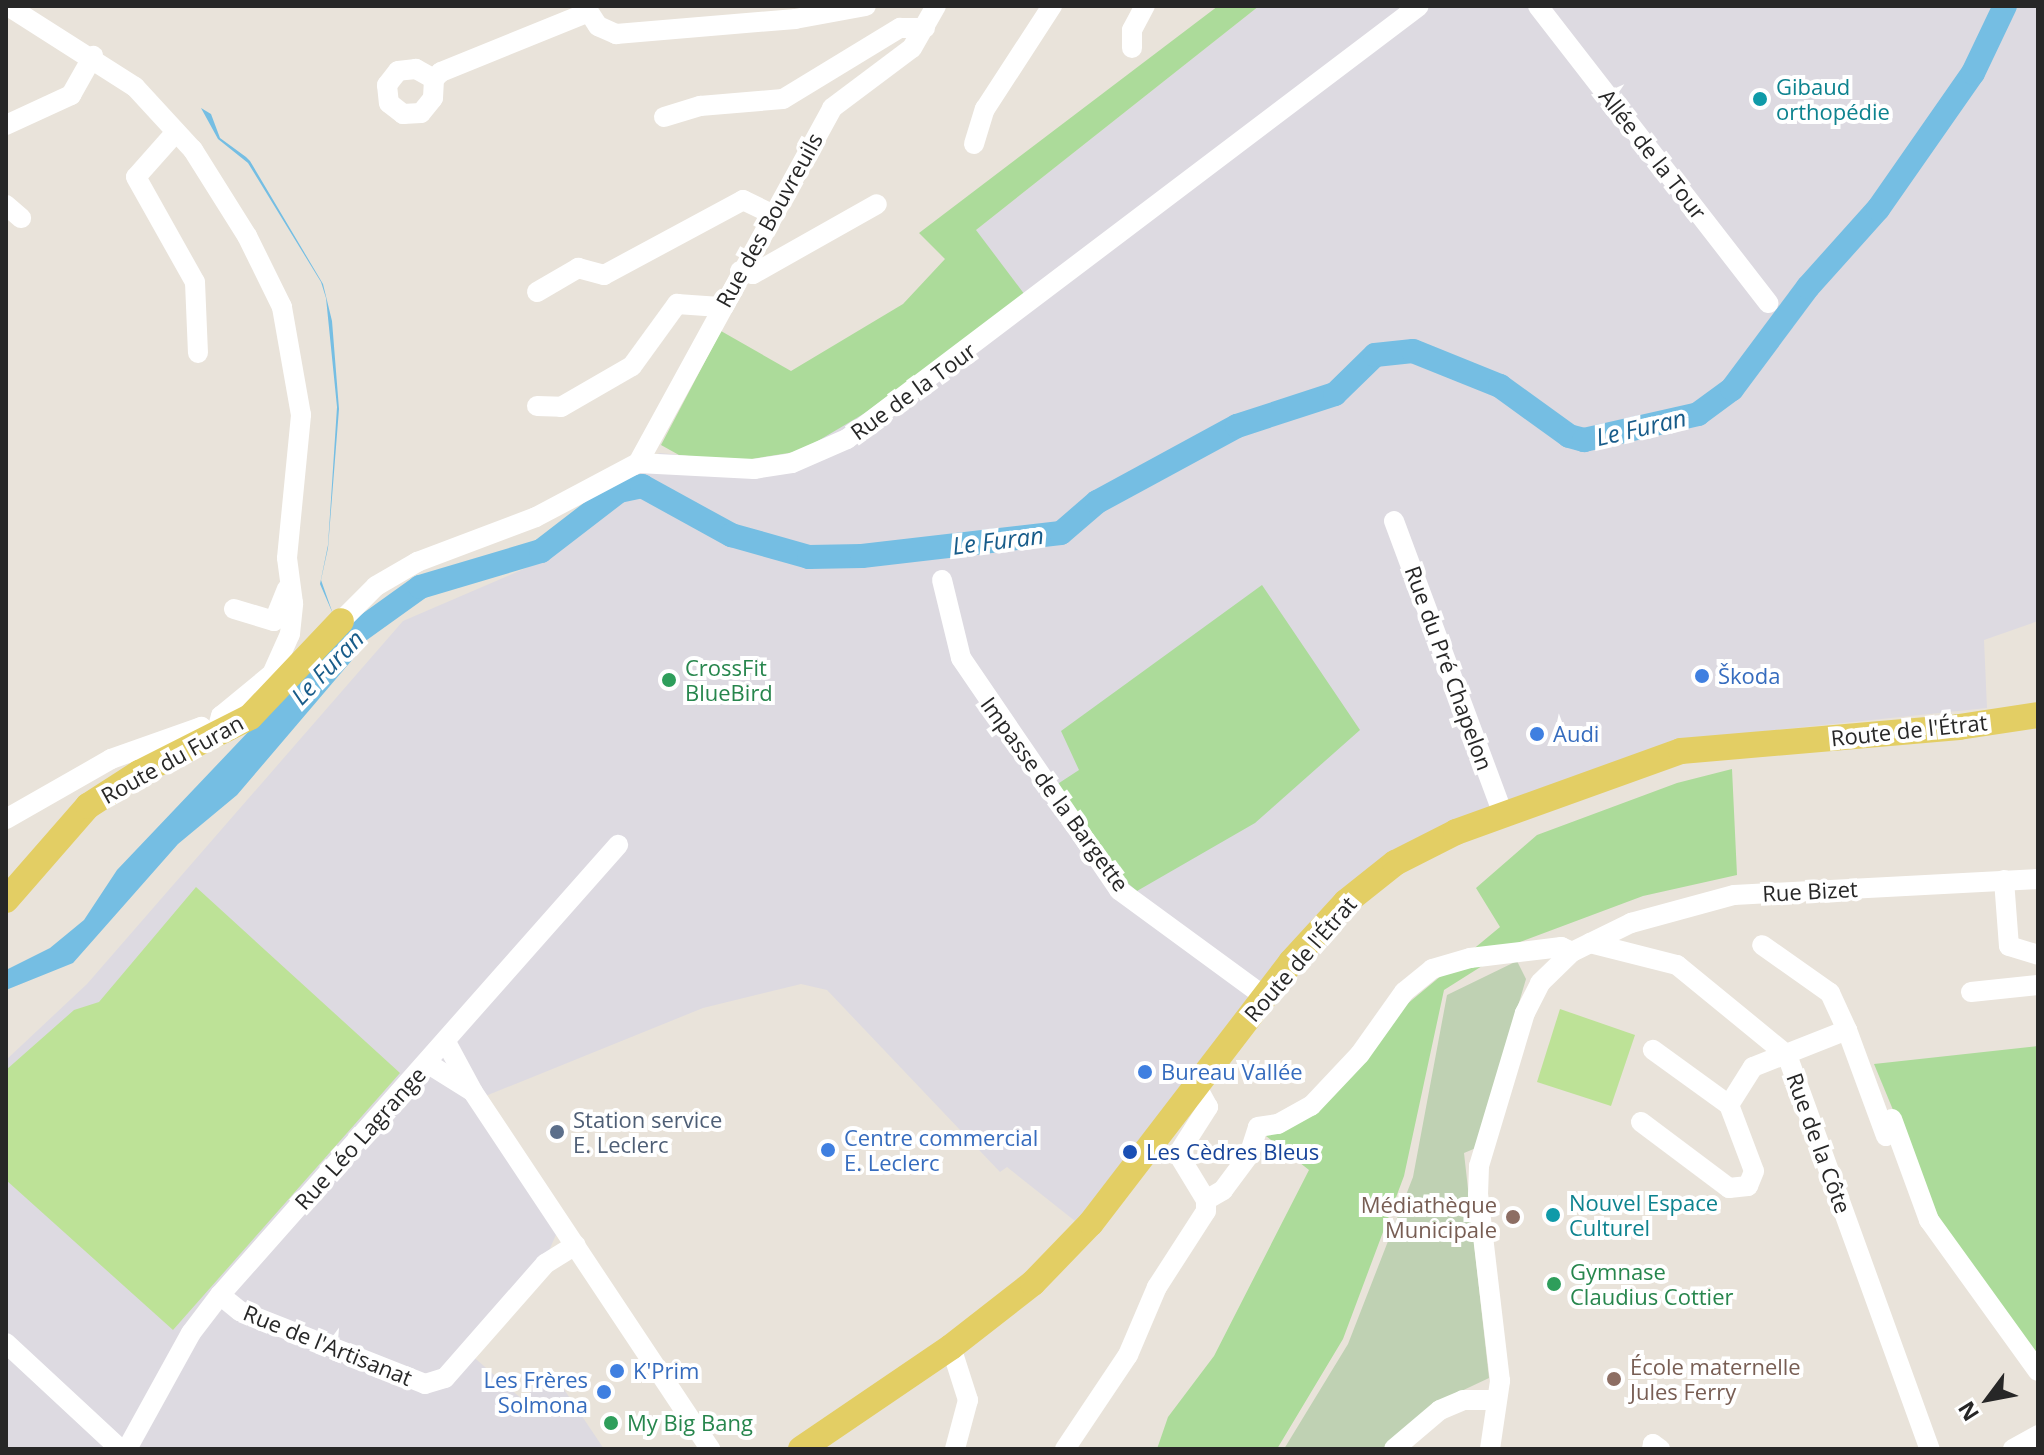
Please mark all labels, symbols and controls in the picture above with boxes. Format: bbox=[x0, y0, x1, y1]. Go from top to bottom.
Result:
place label: Gibaud orthopédie bbox=[1776, 73, 1890, 124]
street label: Allée de la Tour bbox=[1594, 84, 1712, 224]
marker: Gibaud orthopédie bbox=[1751, 90, 1769, 108]
street label: Rue des Bouvreuils bbox=[710, 128, 828, 312]
street label: Rue de la Tour bbox=[845, 337, 981, 445]
water label: Le Furan bbox=[1593, 403, 1689, 451]
water label: Le Furan bbox=[951, 520, 1045, 560]
street label: Rue du Pré Chapelon bbox=[1400, 562, 1498, 774]
water label: Le Furan bbox=[285, 624, 369, 710]
place label: CrossFit BlueBird bbox=[685, 654, 773, 706]
place label: Škoda bbox=[1718, 663, 1781, 689]
marker: Škoda bbox=[1693, 667, 1711, 685]
marker: CrossFit BlueBird bbox=[660, 671, 678, 689]
street label: Impasse de la Bargette bbox=[976, 692, 1134, 896]
street label: Route du Furan bbox=[96, 709, 248, 809]
street label: Route de l'Étrat bbox=[1829, 709, 1989, 751]
place label: Audi bbox=[1553, 721, 1599, 747]
marker: Audi bbox=[1528, 725, 1546, 743]
street label: Rue Bizet bbox=[1762, 875, 1858, 907]
street label: Route de l'Étrat bbox=[1238, 891, 1362, 1027]
place label: Bureau Vallée bbox=[1161, 1059, 1303, 1085]
street label: Rue Léo Lagrange bbox=[289, 1061, 431, 1215]
marker: Bureau Vallée bbox=[1136, 1063, 1154, 1081]
street label: Rue de la Côte bbox=[1781, 1069, 1857, 1217]
place label: Station service E. Leclerc bbox=[573, 1106, 722, 1158]
marker: Station service E. Leclerc bbox=[548, 1123, 566, 1141]
place label: Centre commercial E. Leclerc bbox=[844, 1124, 1038, 1176]
place label: Les Cèdres Bleus bbox=[1146, 1139, 1319, 1165]
marker: Centre commercial E. Leclerc bbox=[819, 1141, 837, 1159]
marker: Les Cèdres Bleus bbox=[1121, 1143, 1139, 1161]
place label: Nouvel Espace Culturel bbox=[1569, 1189, 1718, 1240]
place label: Médiathèque Municipale bbox=[1361, 1191, 1497, 1242]
marker: Nouvel Espace Culturel bbox=[1544, 1206, 1562, 1224]
marker: Médiathèque Municipale bbox=[1504, 1208, 1522, 1226]
place label: Gymnase Claudius Cottier bbox=[1570, 1258, 1734, 1310]
marker: Gymnase Claudius Cottier bbox=[1545, 1275, 1563, 1293]
street label: Rue de l'Artisanat bbox=[240, 1299, 416, 1391]
place label: École maternelle Jules Ferry bbox=[1630, 1353, 1801, 1404]
place label: K'Prim bbox=[633, 1358, 699, 1384]
north arrow bbox=[1948, 1359, 2028, 1439]
marker: K'Prim bbox=[608, 1362, 626, 1380]
place label: Les Frères Solmona bbox=[483, 1366, 588, 1418]
marker: École maternelle Jules Ferry bbox=[1605, 1370, 1623, 1388]
marker: Les Frères Solmona bbox=[595, 1383, 613, 1401]
text: N bbox=[1950, 1396, 1985, 1427]
place label: My Big Bang bbox=[627, 1410, 753, 1436]
marker: My Big Bang bbox=[602, 1414, 620, 1432]

